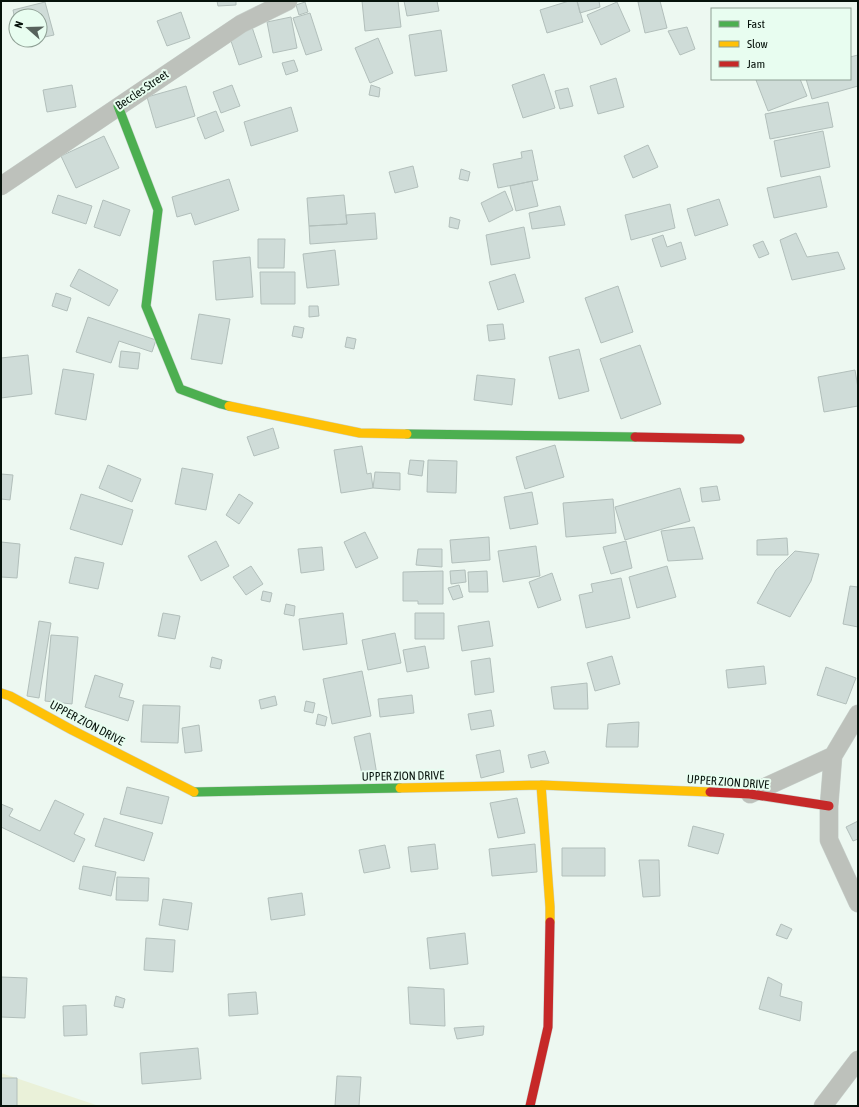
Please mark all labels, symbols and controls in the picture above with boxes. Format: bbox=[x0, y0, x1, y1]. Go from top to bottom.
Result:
north arrow bbox=[8, 8, 48, 48]
legend bbox=[711, 8, 851, 80]
text: Fast bbox=[747, 17, 765, 31]
text: N bbox=[12, 19, 25, 30]
text: Slow bbox=[747, 37, 768, 51]
text: Jam bbox=[747, 57, 765, 71]
street label: Beccles Street bbox=[113, 67, 172, 113]
street label: UPPER ZION DRIVE bbox=[47, 697, 127, 749]
street label: UPPER ZION DRIVE bbox=[362, 768, 444, 784]
street label: UPPER ZION DRIVE bbox=[686, 772, 770, 792]

